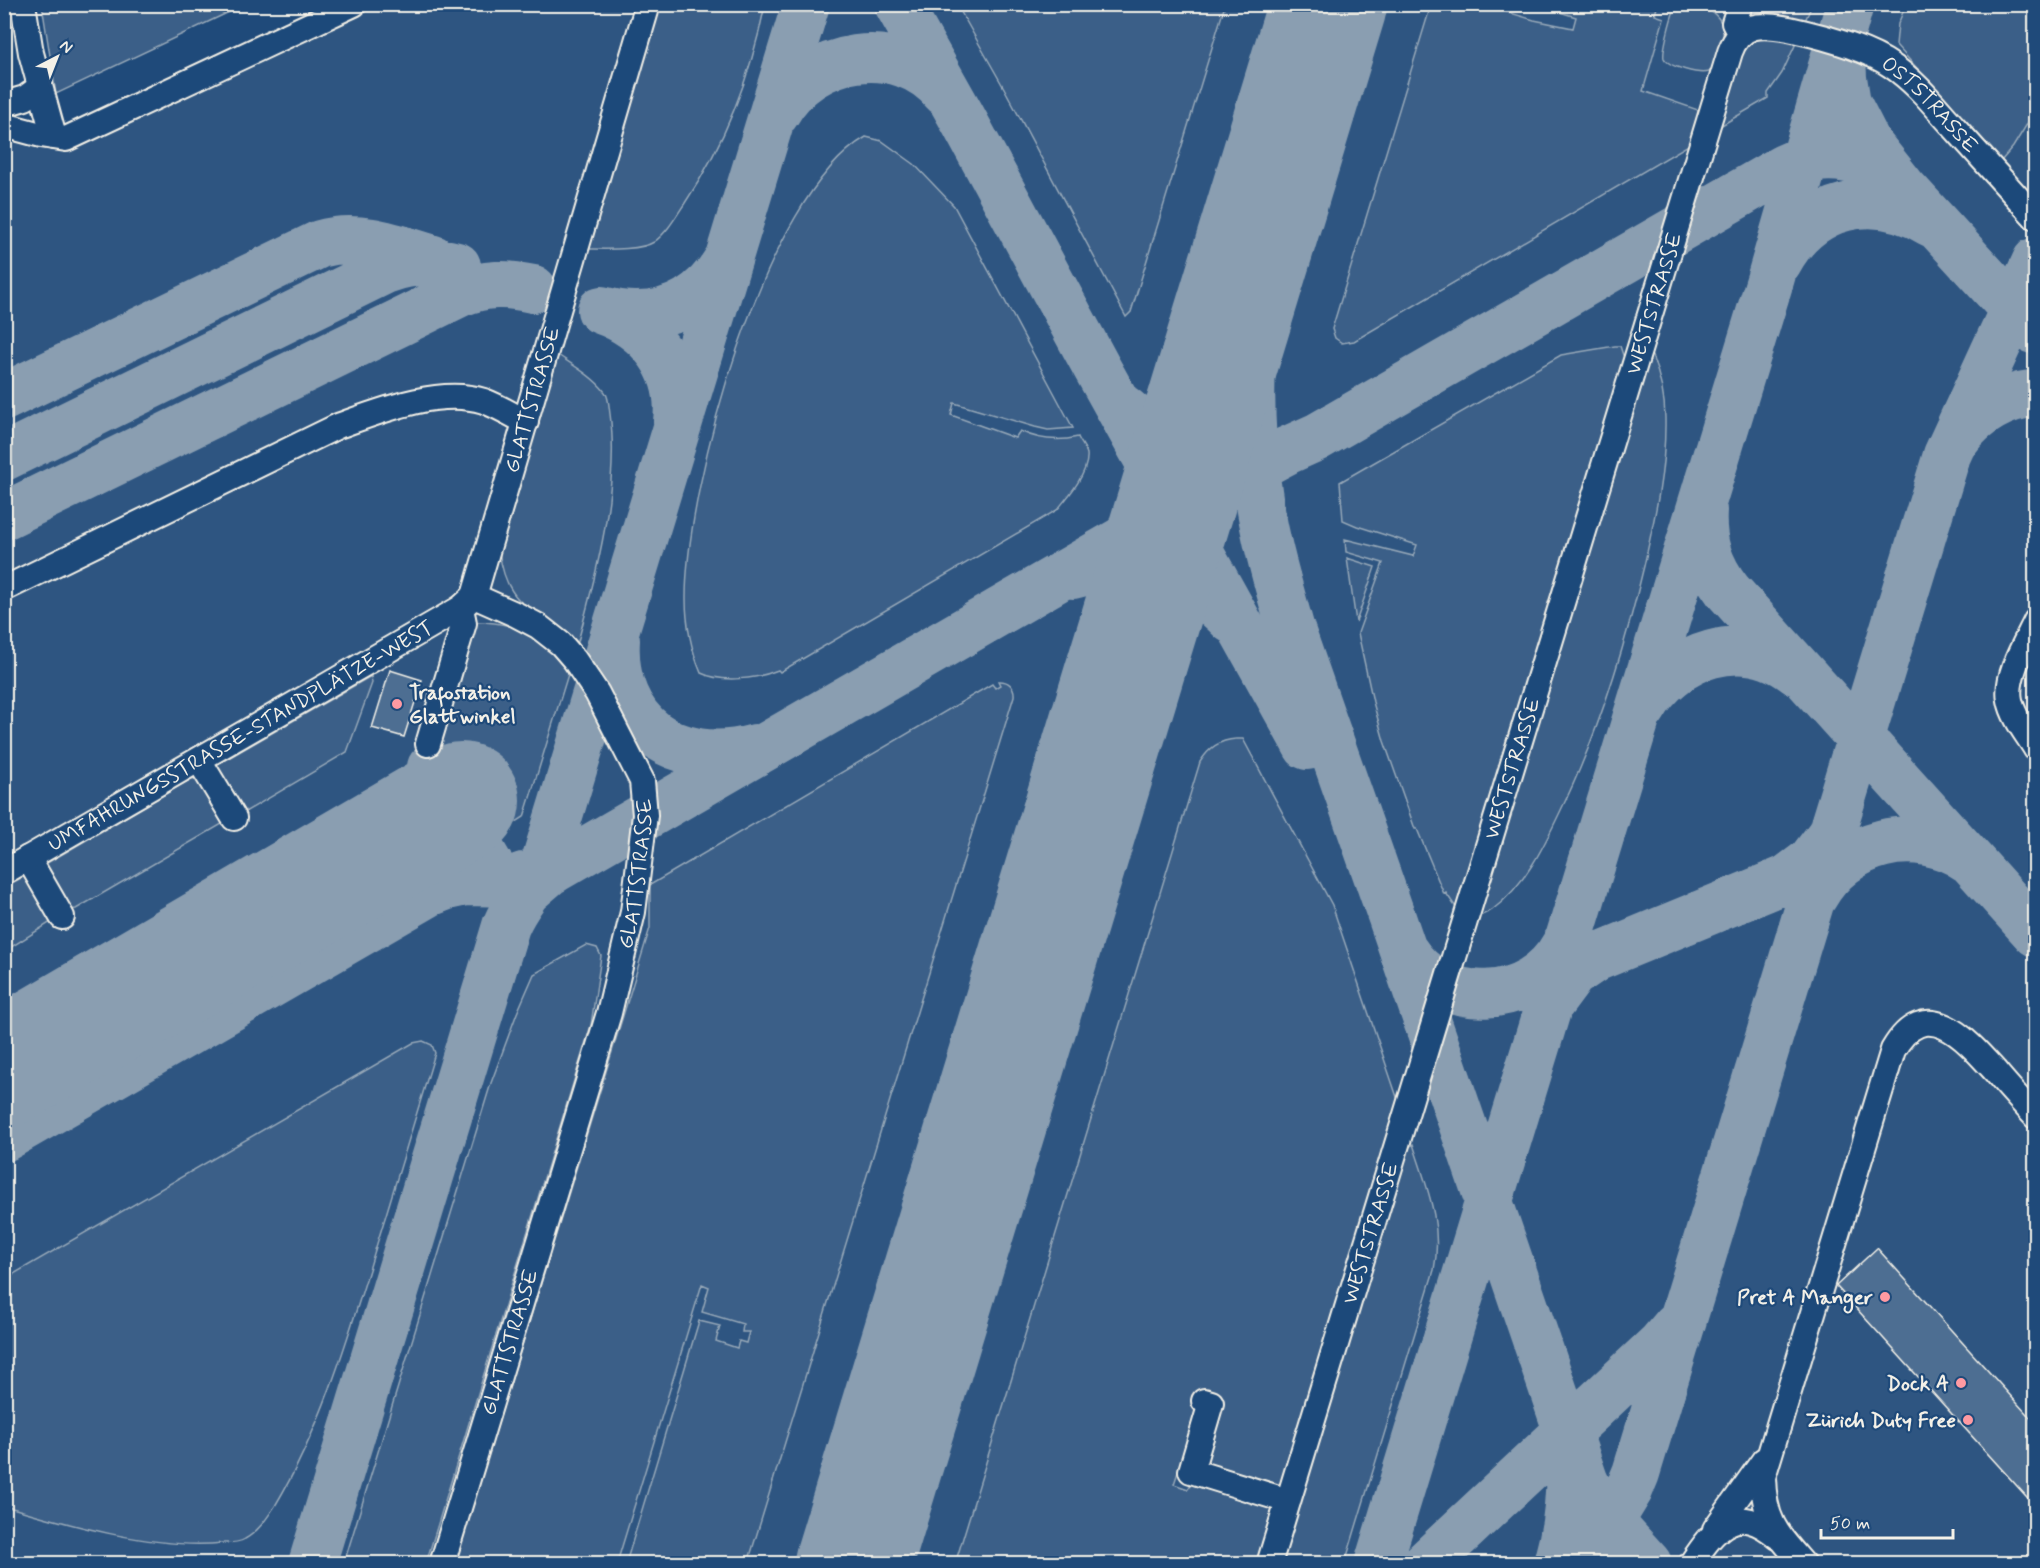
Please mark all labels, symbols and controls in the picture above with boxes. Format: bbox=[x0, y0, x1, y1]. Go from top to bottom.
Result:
north arrow bbox=[27, 27, 87, 87]
text: N bbox=[55, 36, 77, 58]
street label: OSTSTRASSE bbox=[1876, 50, 1984, 160]
street label: WESTSTRASSE bbox=[1620, 229, 1689, 378]
street label: GLATTSTRASSE bbox=[498, 323, 568, 476]
street label: UMFAHRUNGSSTRASSE-STANDPLÄTZE-WEST bbox=[43, 614, 439, 859]
place label: Trafostation Glattwinkel bbox=[409, 679, 516, 731]
street label: WESTSTRASSE bbox=[1478, 694, 1547, 843]
marker: Trafostation Glattwinkel bbox=[390, 697, 404, 711]
street label: GLATTSTRASSE bbox=[612, 797, 660, 952]
street label: WESTSTRASSE bbox=[1336, 1159, 1406, 1308]
street label: GLATTSTRASSE bbox=[475, 1266, 546, 1419]
place label: Pret A Manger bbox=[1737, 1284, 1873, 1314]
marker: Pret A Manger bbox=[1878, 1290, 1892, 1304]
place label: Dock A bbox=[1887, 1370, 1949, 1398]
marker: Dock A bbox=[1954, 1376, 1968, 1390]
place label: Zürich Duty Free bbox=[1805, 1407, 1956, 1435]
marker: Zürich Duty Free bbox=[1961, 1413, 1975, 1427]
scale bar bbox=[1821, 1502, 1953, 1540]
text: 50 m bbox=[1830, 1512, 1870, 1536]

